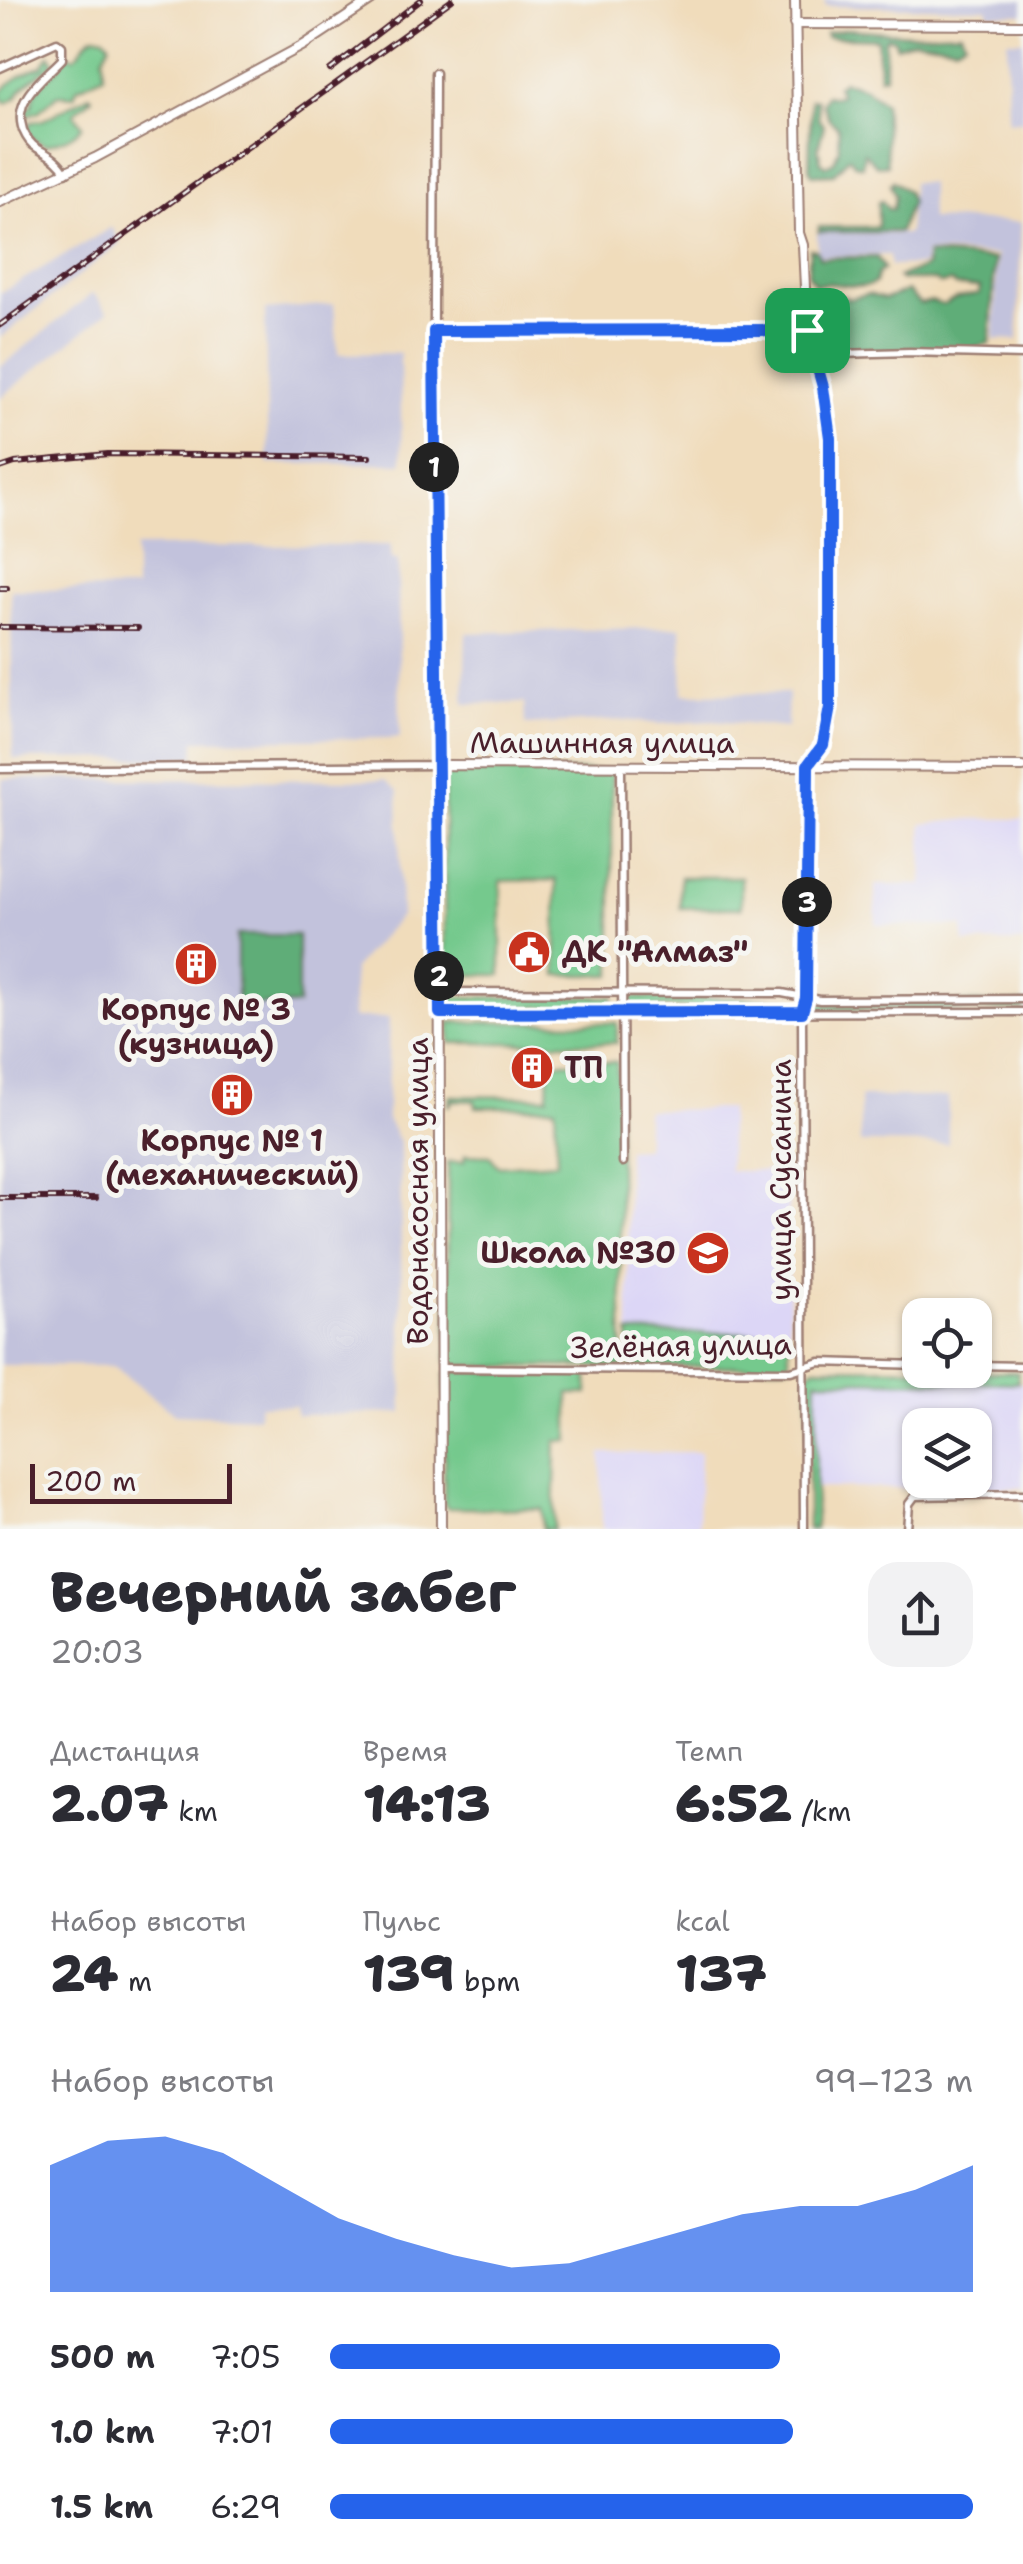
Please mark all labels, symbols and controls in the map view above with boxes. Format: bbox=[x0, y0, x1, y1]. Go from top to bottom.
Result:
pin bbox=[765, 288, 850, 373]
icon: arrive bbox=[780, 303, 835, 358]
pin: 1 bbox=[409, 442, 459, 492]
text: 1 bbox=[428, 448, 440, 486]
street label: Машинная улица bbox=[470, 722, 735, 763]
pin: 3 bbox=[782, 877, 832, 927]
text: 3 bbox=[797, 883, 817, 921]
public building icon: ДК "Алмаз" bbox=[506, 929, 552, 975]
place label: ДК "Алмаз" bbox=[562, 931, 748, 972]
building icon: Корпус № 3 (кузница) bbox=[173, 941, 219, 987]
pin: 2 bbox=[414, 951, 464, 1001]
text: 2 bbox=[429, 957, 449, 995]
place label: Корпус № 3 (кузница) bbox=[101, 989, 291, 1064]
street label: Водонасосная улица bbox=[397, 1037, 438, 1345]
building icon: ТП bbox=[509, 1045, 555, 1091]
place label: ТП bbox=[564, 1047, 603, 1088]
street label: улица Сусанина bbox=[760, 1059, 801, 1301]
building icon: Корпус № 1 (механический) bbox=[209, 1072, 255, 1118]
place label: Корпус № 1 (механический) bbox=[105, 1120, 359, 1195]
school or university icon: Школа №30 bbox=[685, 1230, 731, 1276]
place label: Школа №30 bbox=[481, 1232, 676, 1273]
map controls bbox=[902, 1298, 992, 1498]
button: locate bbox=[902, 1298, 992, 1388]
street label: Зелёная улица bbox=[570, 1323, 792, 1368]
button: layers bbox=[902, 1408, 992, 1498]
scale bar bbox=[30, 1459, 232, 1503]
text: 200 m bbox=[45, 1462, 136, 1500]
text: Вечерний забег bbox=[50, 1555, 516, 1629]
button: share bbox=[868, 1562, 973, 1667]
text: 20:03 bbox=[50, 1630, 144, 1673]
text: Дистанция bbox=[50, 1732, 200, 1770]
text: Время bbox=[363, 1732, 448, 1770]
text: Темп bbox=[675, 1732, 743, 1770]
text: 2.07 bbox=[50, 1770, 169, 1837]
text: 14:13 bbox=[363, 1770, 490, 1837]
text: 6:52 bbox=[675, 1770, 792, 1837]
text: km bbox=[169, 1792, 218, 1830]
text: /km bbox=[792, 1792, 851, 1830]
text: Набор высоты bbox=[50, 1902, 246, 1940]
text: Пульс bbox=[363, 1902, 441, 1940]
text: kcal bbox=[675, 1902, 730, 1940]
text: 24 bbox=[50, 1940, 118, 2007]
text: 139 bbox=[363, 1940, 454, 2007]
text: 137 bbox=[675, 1940, 767, 2007]
text: m bbox=[118, 1962, 152, 2000]
text: bpm bbox=[454, 1962, 520, 2000]
text: Набор высоты bbox=[50, 2059, 275, 2102]
text: 99–123 m bbox=[814, 2059, 973, 2102]
text: 500 m bbox=[50, 2335, 155, 2378]
text: 7:05 bbox=[210, 2335, 281, 2378]
text: 1.0 km bbox=[50, 2410, 155, 2453]
text: 7:01 bbox=[210, 2410, 274, 2453]
text: 1.5 km bbox=[50, 2485, 153, 2528]
text: 6:29 bbox=[210, 2485, 282, 2528]

